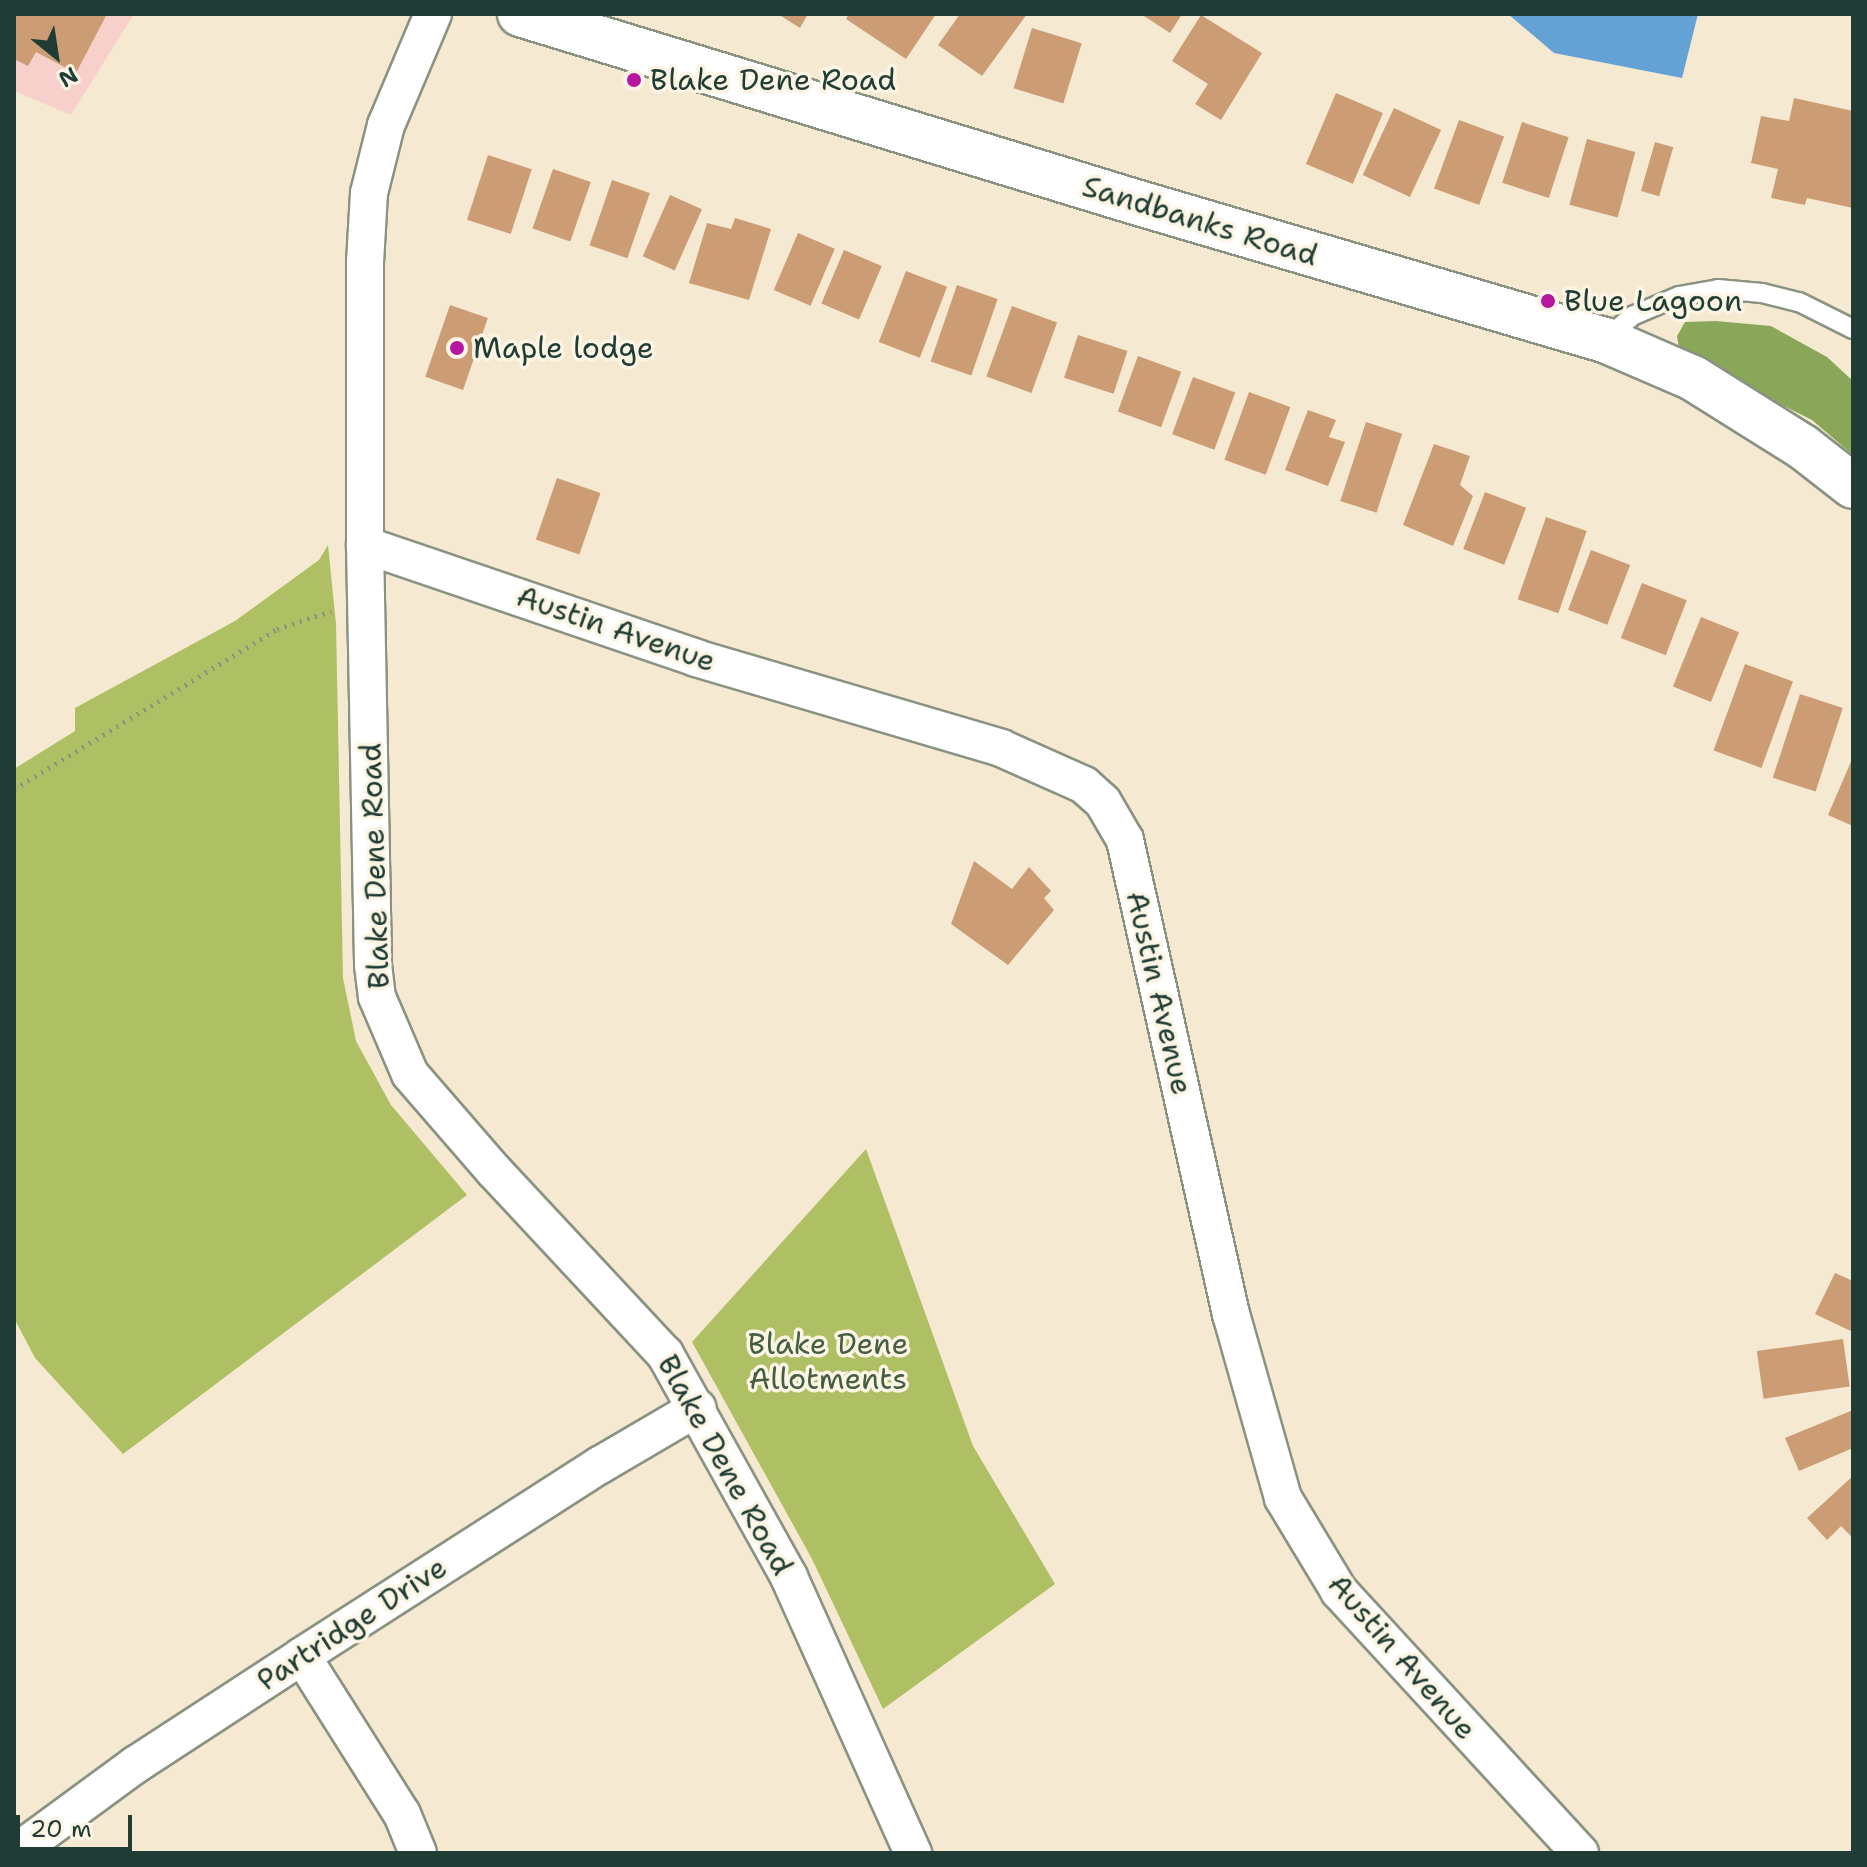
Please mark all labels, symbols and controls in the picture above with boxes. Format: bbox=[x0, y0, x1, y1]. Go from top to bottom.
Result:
north arrow bbox=[16, 16, 96, 96]
text: N bbox=[53, 60, 83, 94]
place label: Blake Dene Road bbox=[650, 62, 896, 98]
marker: Blake Dene Road bbox=[625, 71, 643, 89]
street label: Sandbanks Road bbox=[1078, 168, 1322, 274]
place label: Blue Lagoon bbox=[1564, 283, 1742, 319]
marker: Blue Lagoon bbox=[1539, 292, 1557, 310]
place label: Maple lodge bbox=[473, 330, 654, 366]
marker: Maple lodge bbox=[448, 339, 466, 357]
street label: Austin Avenue bbox=[512, 578, 720, 680]
street label: Blake Dene Road bbox=[353, 742, 397, 990]
street label: Austin Avenue bbox=[1118, 888, 1200, 1098]
park label: Blake Dene Allotments bbox=[748, 1326, 908, 1396]
street label: Blake Dene Road bbox=[650, 1349, 800, 1581]
street label: Partridge Drive bbox=[250, 1549, 454, 1699]
street label: Austin Avenue bbox=[1320, 1567, 1484, 1747]
scale bar bbox=[20, 1799, 136, 1849]
text: 20 m bbox=[30, 1813, 92, 1845]

